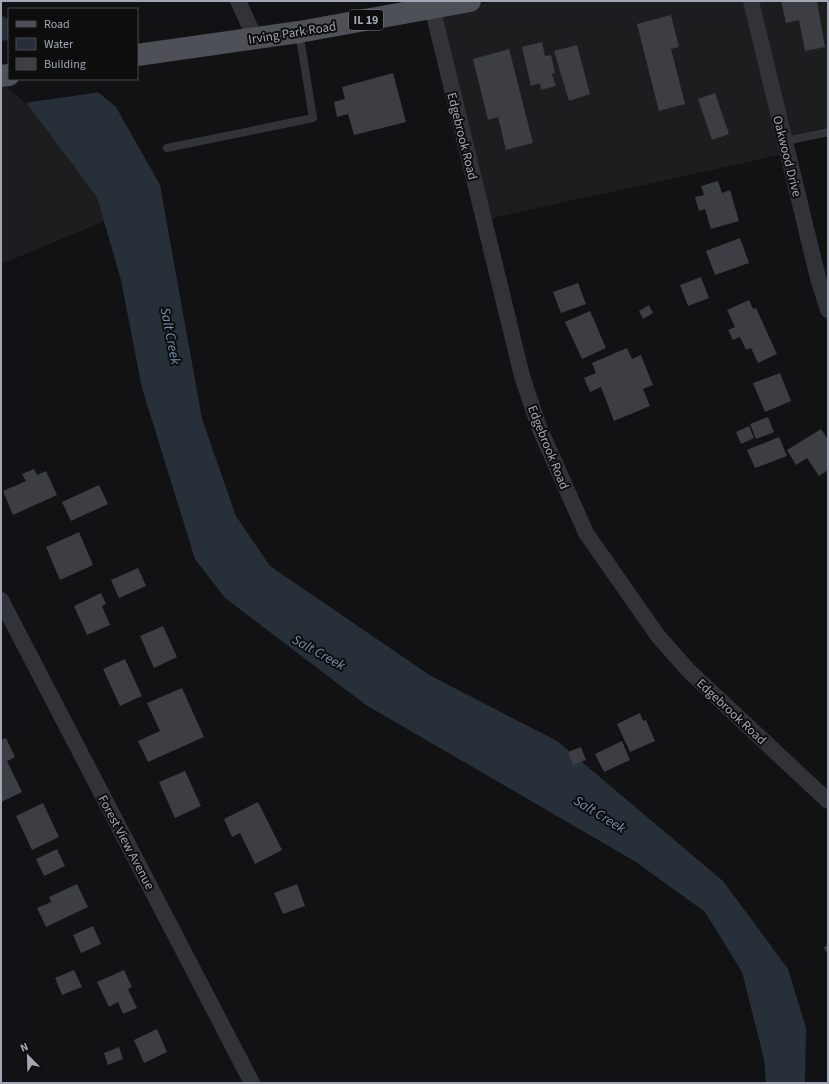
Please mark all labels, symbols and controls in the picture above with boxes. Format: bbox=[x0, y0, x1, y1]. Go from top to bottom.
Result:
legend bbox=[8, 8, 138, 80]
road number: IL 19 bbox=[349, 10, 383, 30]
text: Road bbox=[44, 16, 70, 33]
street label: Irving Park Road bbox=[247, 17, 337, 49]
text: Water bbox=[44, 36, 74, 53]
text: Building bbox=[44, 56, 86, 73]
street label: Edgebrook Road bbox=[442, 91, 482, 182]
street label: Oakwood Drive bbox=[768, 114, 806, 199]
water label: Salt Creek bbox=[155, 306, 185, 367]
street label: Edgebrook Road bbox=[523, 403, 573, 492]
water label: Salt Creek bbox=[288, 630, 349, 676]
street label: Edgebrook Road bbox=[693, 675, 770, 749]
water label: Salt Creek bbox=[570, 791, 630, 839]
street label: Forest View Avenue bbox=[94, 792, 159, 893]
north arrow bbox=[8, 1036, 48, 1076]
text: N bbox=[18, 1039, 31, 1056]

